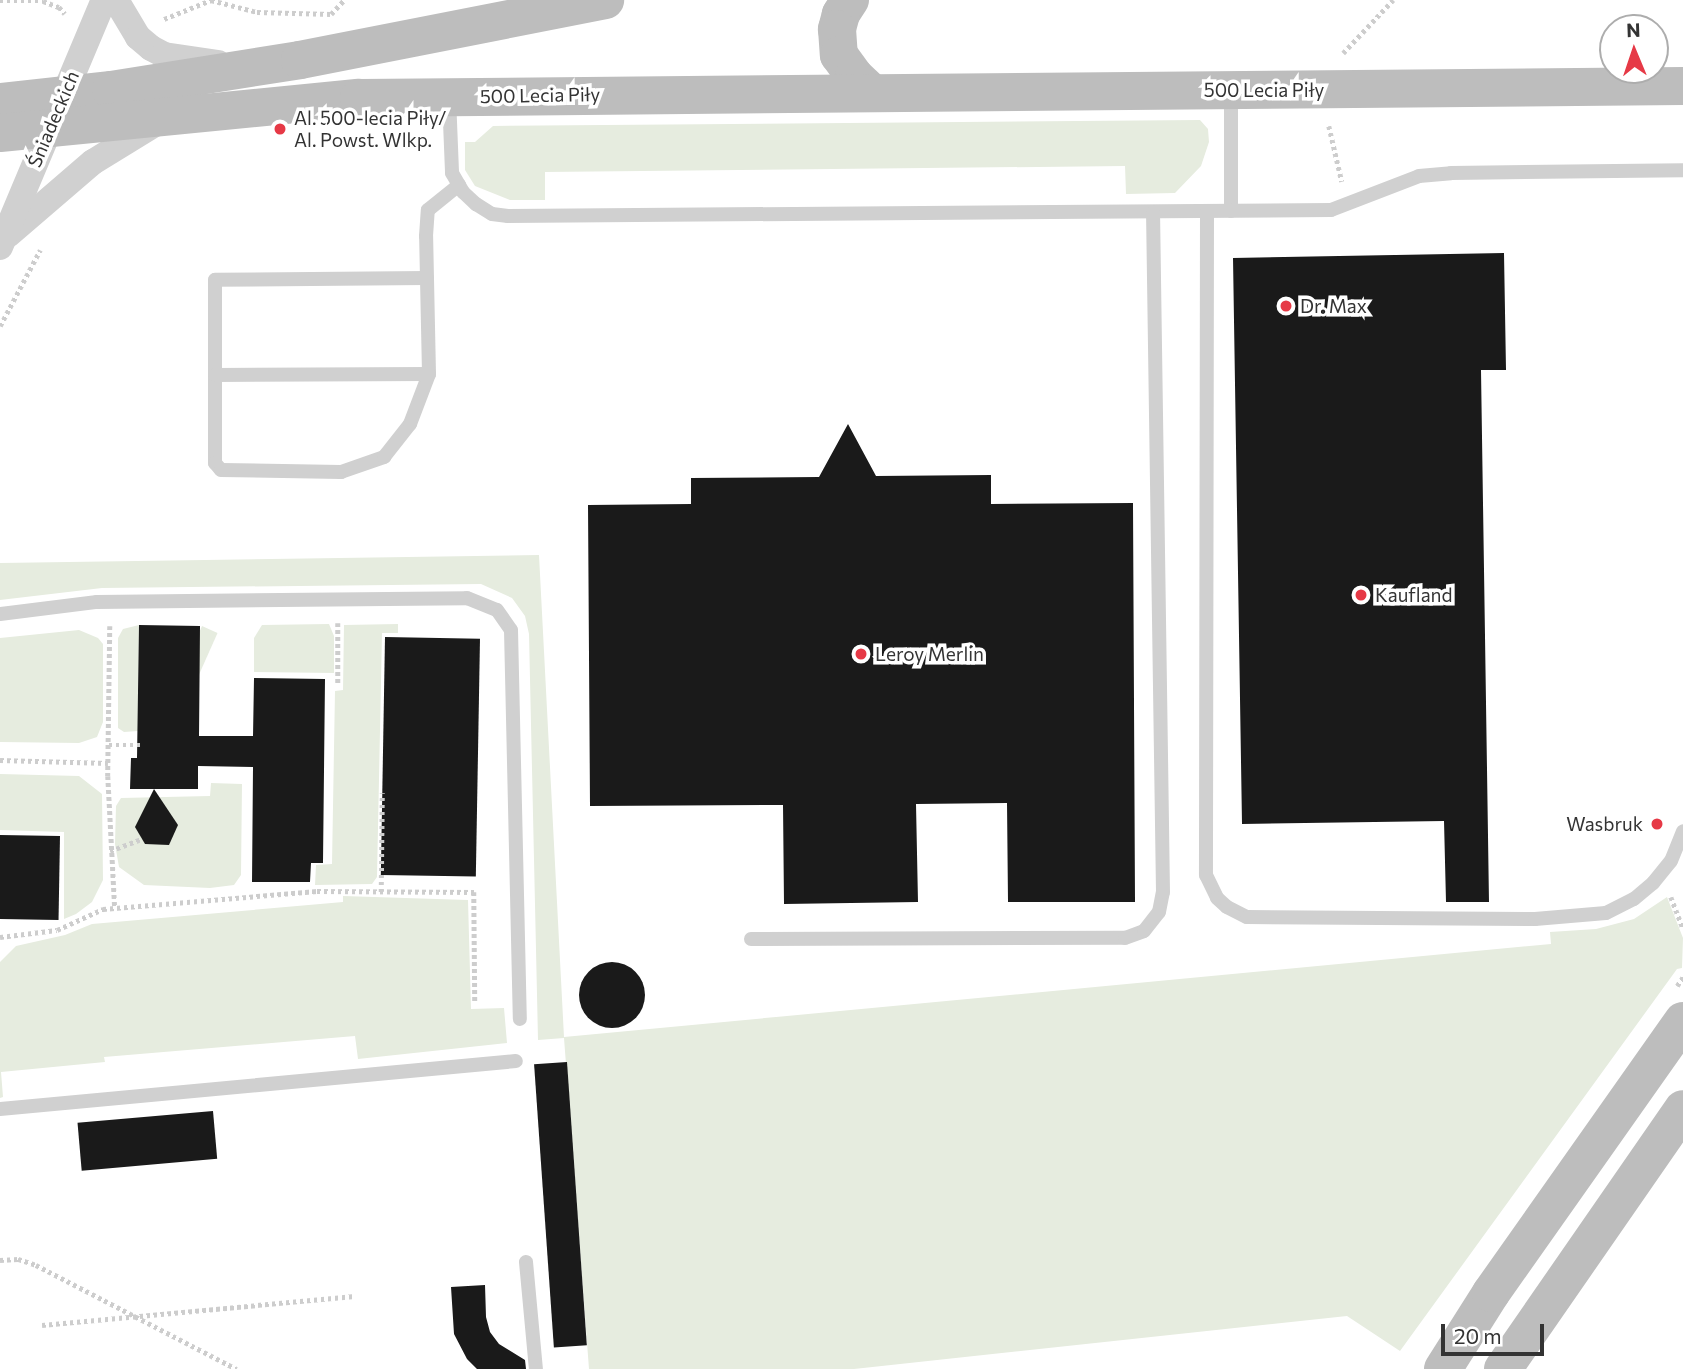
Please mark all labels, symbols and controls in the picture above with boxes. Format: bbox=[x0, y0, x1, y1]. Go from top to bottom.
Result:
north arrow bbox=[1599, 14, 1669, 84]
text: N bbox=[1626, 18, 1641, 41]
street label: Śniadeckich bbox=[22, 67, 84, 171]
street label: 500 Lecia Piły bbox=[1204, 79, 1324, 101]
street label: 500 Lecia Piły bbox=[480, 83, 600, 107]
place label: Al. 500-lecia Piły/ Al. Powst. Wlkp. bbox=[294, 107, 446, 151]
marker: Al. 500-lecia Piły/ Al. Powst. Wlkp. bbox=[272, 121, 288, 137]
place label: Dr. Max bbox=[1300, 295, 1367, 317]
marker: Dr. Max bbox=[1278, 298, 1294, 314]
place label: Kaufland bbox=[1375, 584, 1452, 606]
marker: Kaufland bbox=[1353, 587, 1369, 603]
place label: Leroy Merlin bbox=[875, 643, 984, 665]
marker: Leroy Merlin bbox=[853, 646, 869, 662]
place label: Wasbruk bbox=[1566, 813, 1643, 835]
marker: Wasbruk bbox=[1649, 816, 1665, 832]
scale bar bbox=[1445, 1310, 1548, 1354]
text: 20 m bbox=[1454, 1323, 1502, 1348]

